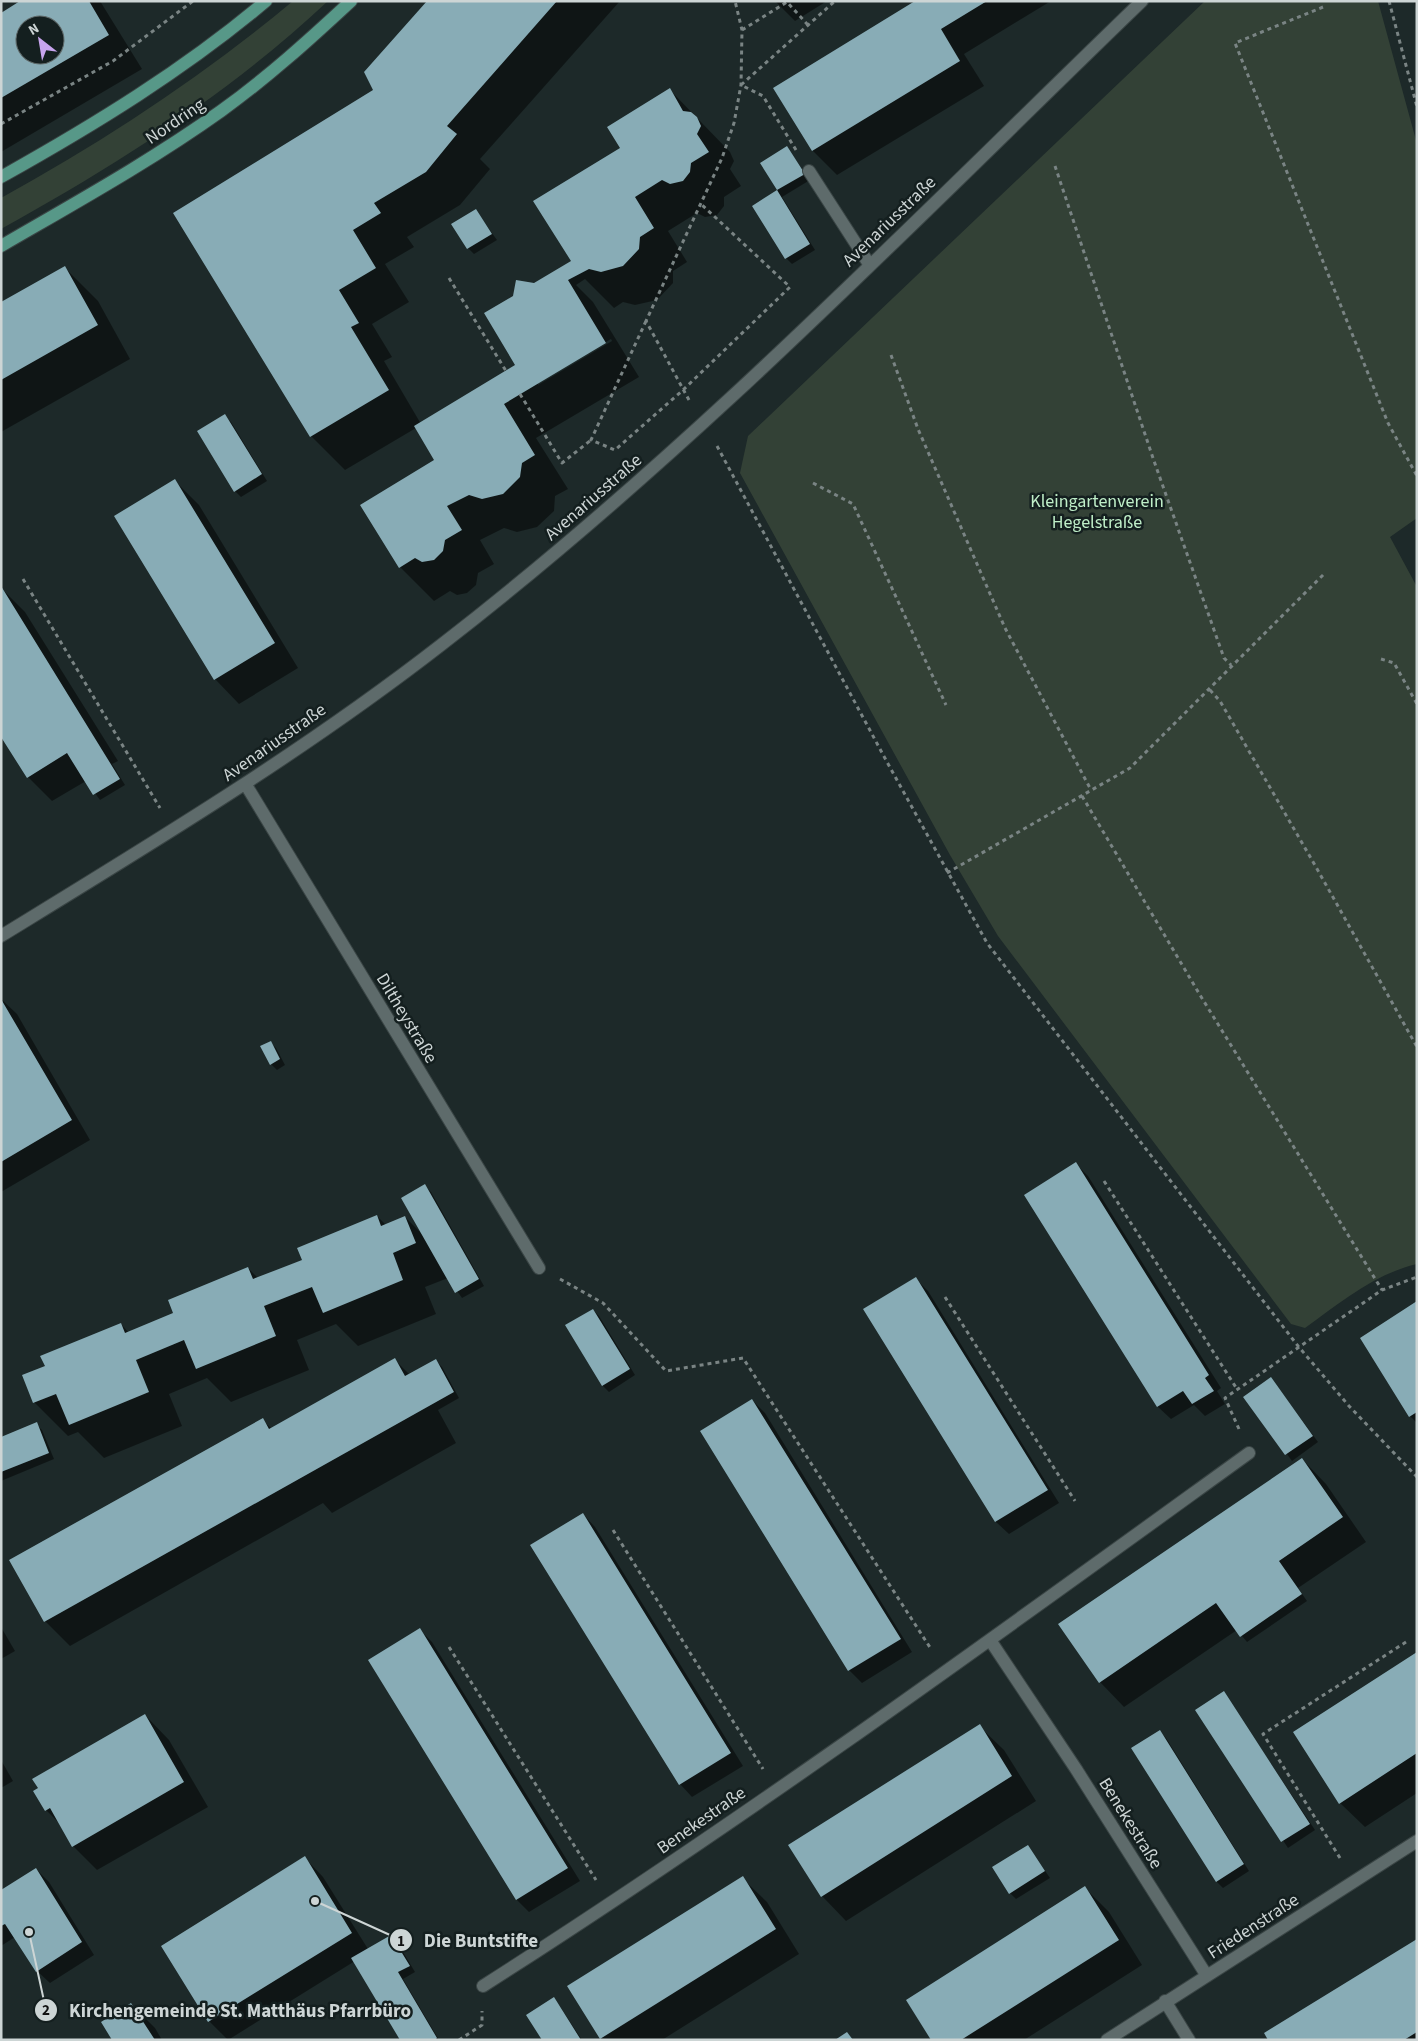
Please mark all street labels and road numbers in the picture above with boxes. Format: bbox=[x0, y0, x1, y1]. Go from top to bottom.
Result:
street label: Nordring bbox=[140, 92, 210, 151]
street label: Avenariusstraße bbox=[837, 170, 942, 272]
street label: Avenariusstraße bbox=[539, 448, 647, 547]
street label: Avenariusstraße bbox=[217, 697, 331, 787]
street label: Diltheystraße bbox=[370, 969, 443, 1068]
street label: Benekestraße bbox=[1093, 1773, 1169, 1874]
street label: Benekestraße bbox=[652, 1781, 751, 1860]
street label: Friedenstraße bbox=[1203, 1887, 1304, 1965]

